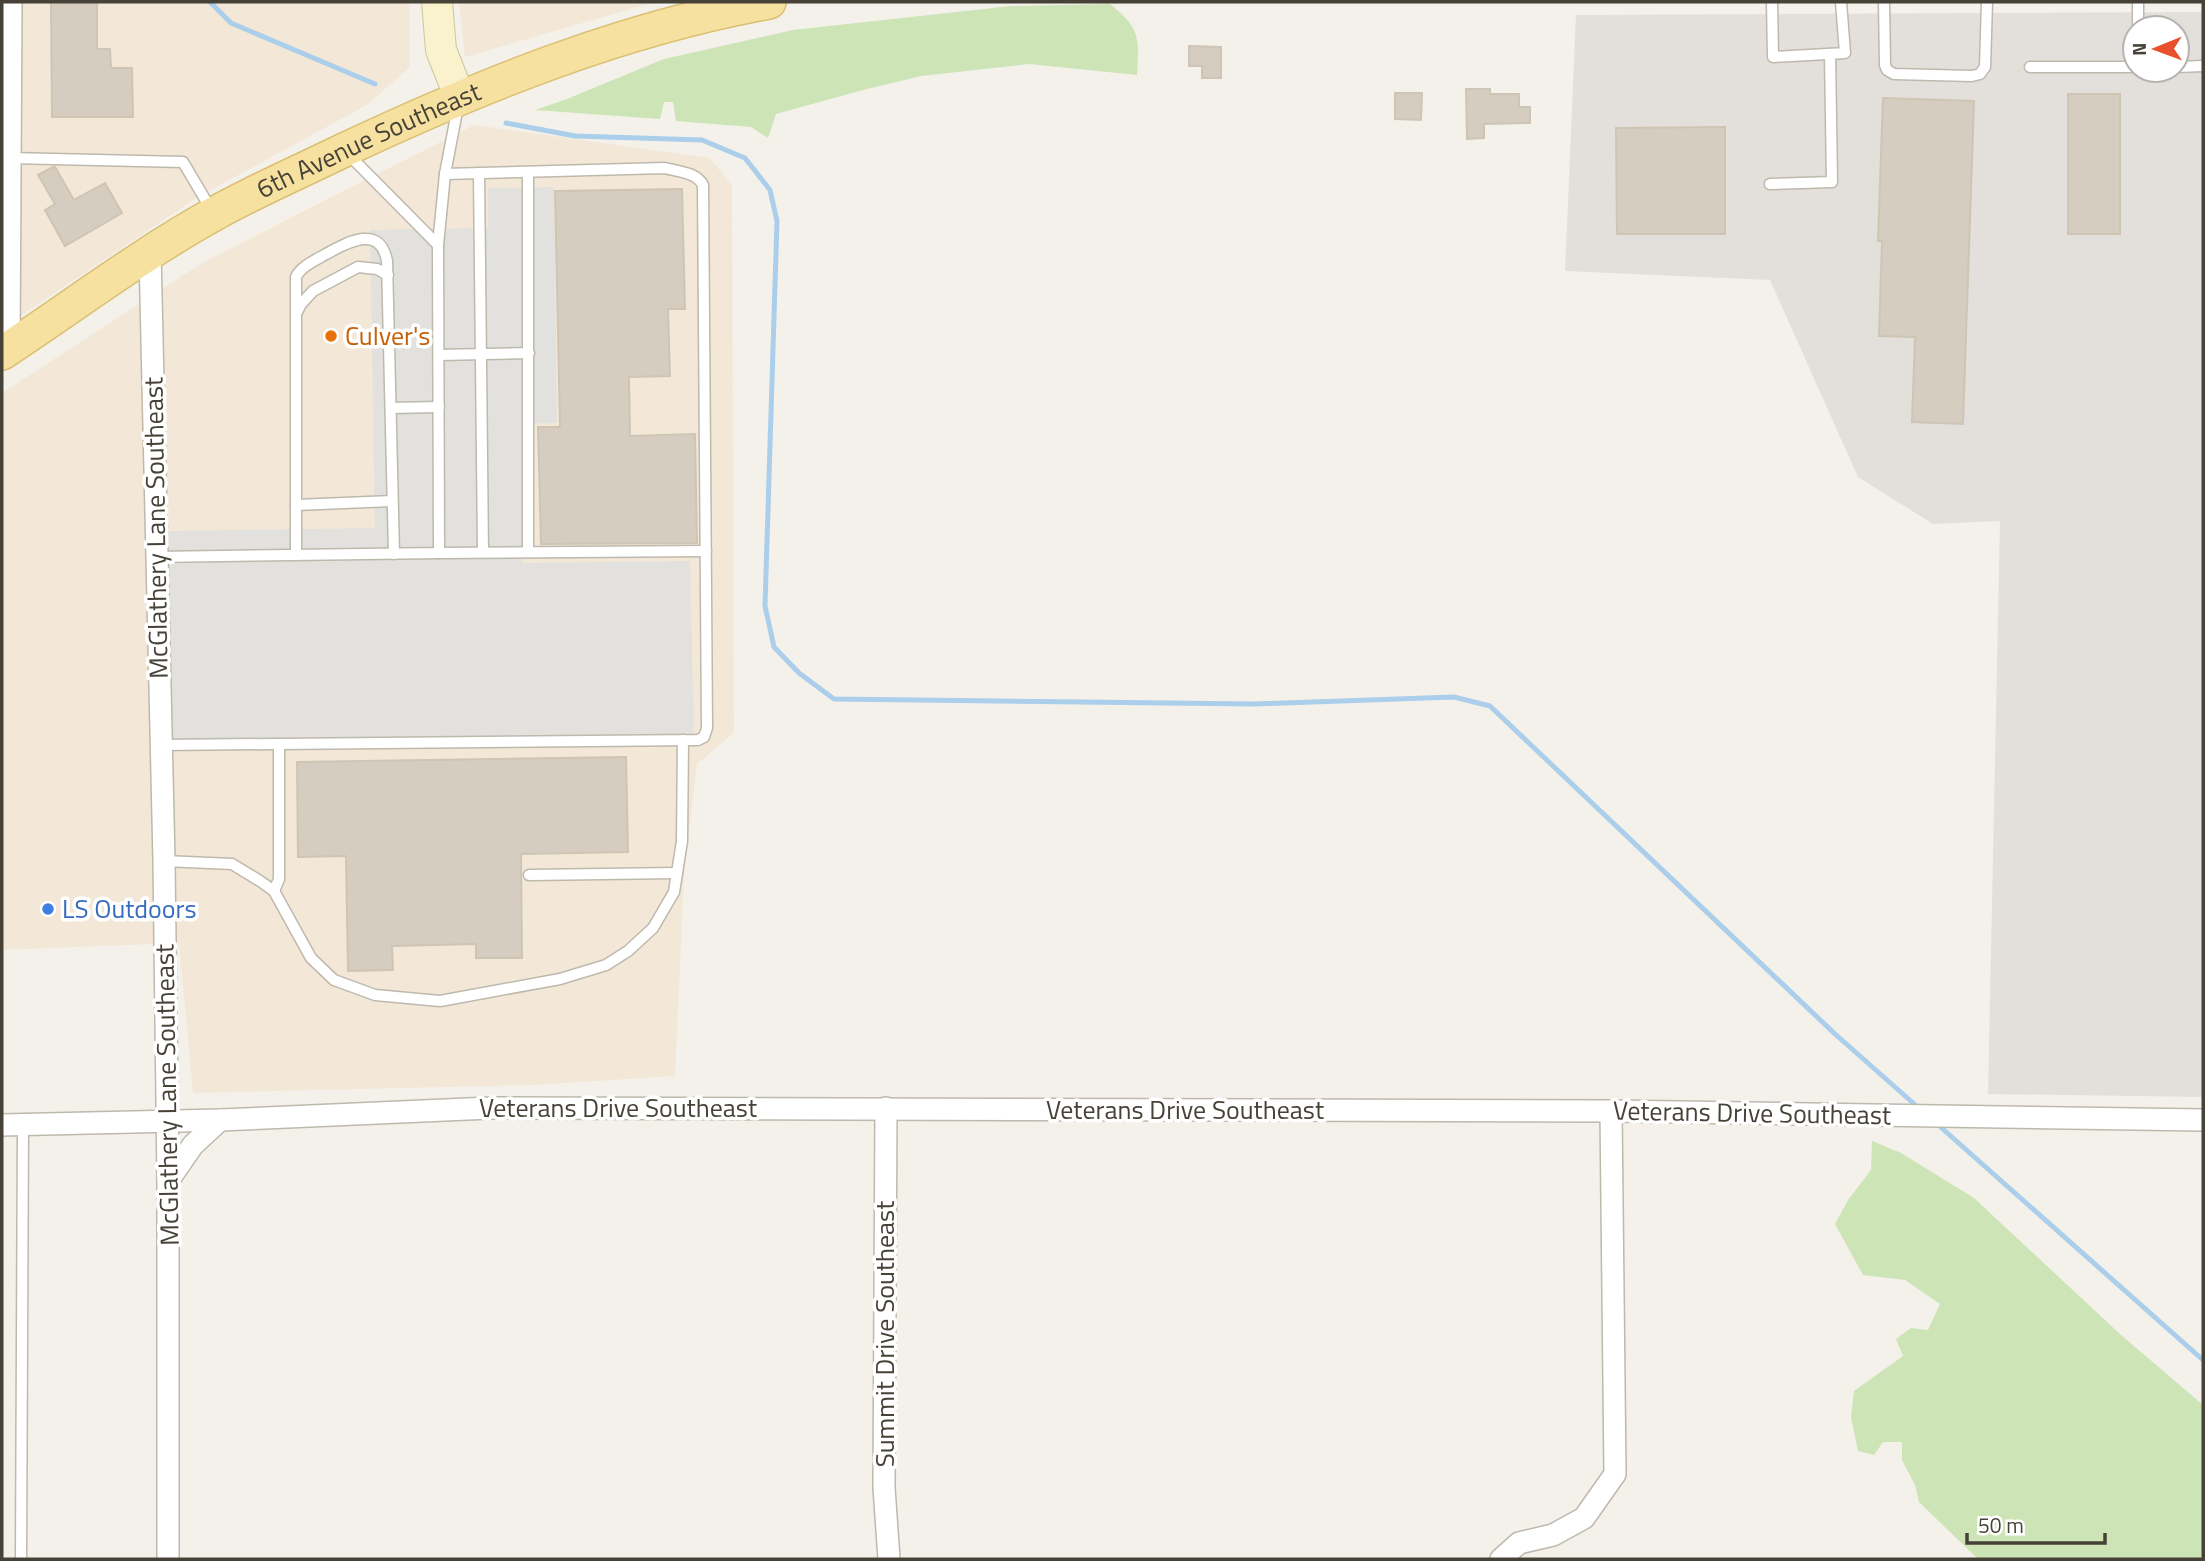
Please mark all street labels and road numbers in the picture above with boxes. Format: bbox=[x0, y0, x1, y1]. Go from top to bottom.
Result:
street label: 6th Avenue Southeast bbox=[250, 72, 486, 208]
street label: McGlathery Lane Southeast bbox=[133, 377, 178, 679]
street label: McGlathery Lane Southeast bbox=[144, 944, 189, 1246]
street label: Veterans Drive Southeast bbox=[479, 1088, 757, 1127]
street label: Veterans Drive Southeast bbox=[1046, 1090, 1324, 1129]
street label: Veterans Drive Southeast bbox=[1613, 1091, 1891, 1134]
street label: Summit Drive Southeast bbox=[865, 1201, 904, 1467]

